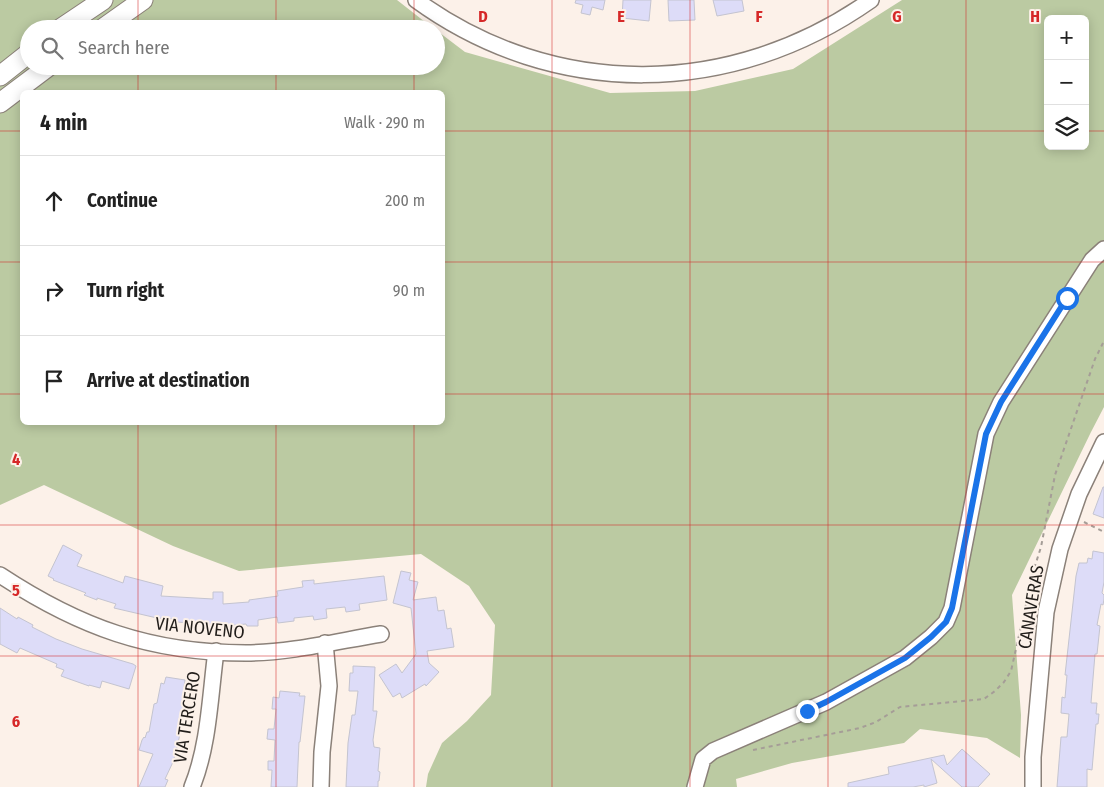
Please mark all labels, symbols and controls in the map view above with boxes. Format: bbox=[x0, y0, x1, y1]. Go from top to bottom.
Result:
text: D bbox=[478, 7, 488, 26]
text: E bbox=[617, 7, 625, 26]
text: F bbox=[755, 7, 763, 26]
text: G bbox=[892, 7, 902, 26]
text: H bbox=[1030, 7, 1040, 26]
map controls bbox=[1044, 15, 1089, 150]
button: + bbox=[1044, 15, 1089, 60]
search box bbox=[20, 20, 445, 75]
icon: search bbox=[38, 34, 66, 62]
text: Search here bbox=[78, 36, 170, 59]
button: − bbox=[1044, 60, 1089, 105]
button: layers bbox=[1044, 105, 1089, 150]
text: 4 min bbox=[40, 110, 88, 136]
text: Walk · 290 m bbox=[344, 113, 425, 132]
icon: ahead bbox=[40, 187, 68, 215]
text: Continue bbox=[87, 189, 158, 212]
text: 200 m bbox=[385, 191, 425, 210]
icon: right bbox=[40, 277, 68, 305]
text: Turn right bbox=[87, 279, 164, 302]
text: 90 m bbox=[393, 281, 425, 300]
route start bbox=[1056, 287, 1079, 310]
icon: arrive bbox=[40, 367, 68, 395]
text: Arrive at destination bbox=[87, 369, 250, 392]
text: 4 bbox=[12, 450, 20, 469]
street label: CANAVERAS bbox=[1014, 563, 1048, 650]
text: 5 bbox=[12, 581, 20, 600]
street label: VIA NOVENO bbox=[154, 612, 246, 644]
street label: VIA TERCERO bbox=[169, 670, 205, 764]
route end bbox=[796, 700, 819, 723]
text: 6 bbox=[12, 712, 20, 731]

